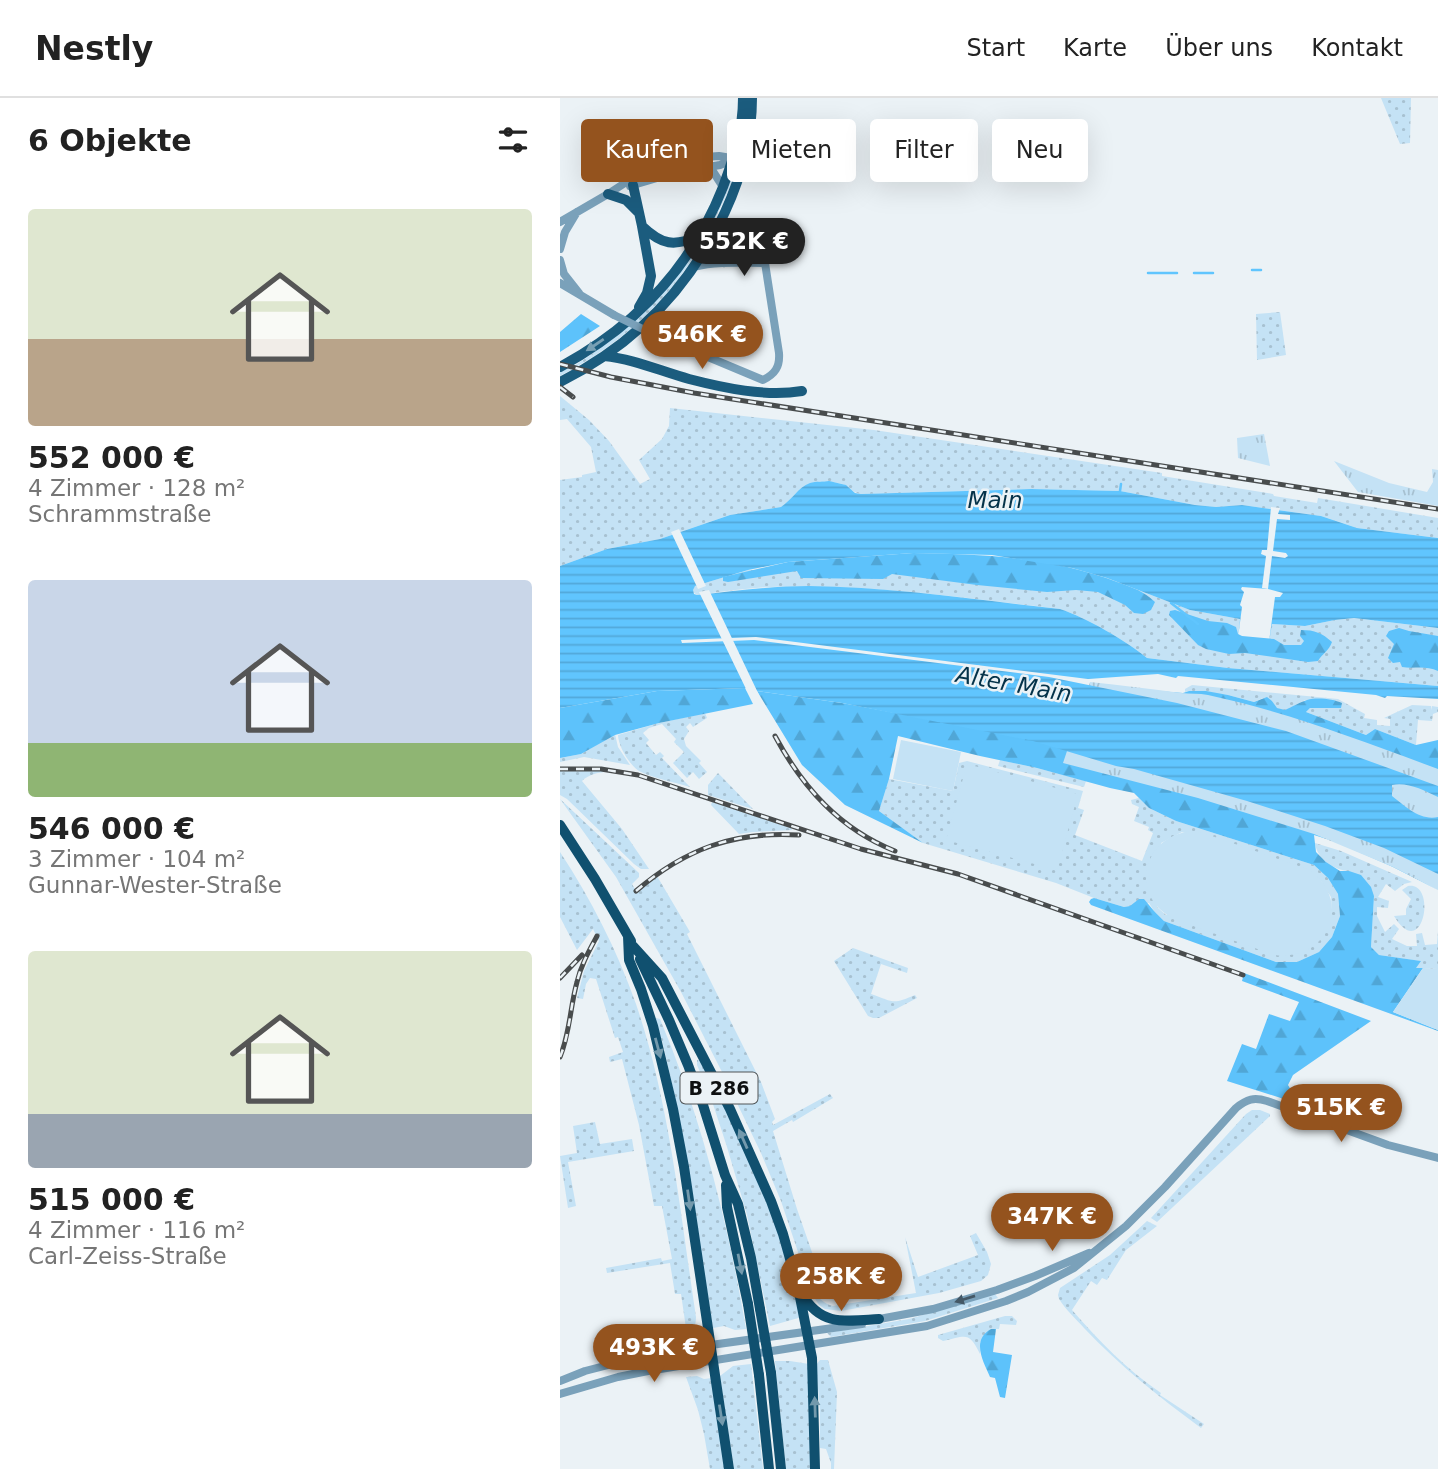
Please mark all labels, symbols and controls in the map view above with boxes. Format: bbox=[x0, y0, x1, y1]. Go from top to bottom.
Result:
text: Nestly bbox=[35, 29, 153, 68]
text: Start bbox=[966, 34, 1025, 62]
text: Karte bbox=[1063, 34, 1127, 62]
text: Über uns bbox=[1165, 34, 1273, 62]
text: Kontakt bbox=[1311, 34, 1403, 62]
chip: Kaufen bbox=[581, 119, 713, 182]
chip: Mieten bbox=[727, 119, 856, 182]
chip: Filter bbox=[870, 119, 978, 182]
chip: Neu bbox=[992, 119, 1088, 182]
icon: filters bbox=[494, 121, 532, 159]
text: 6 Objekte bbox=[28, 123, 192, 158]
pin: 552K € bbox=[687, 218, 801, 278]
text: 552K € bbox=[699, 228, 789, 254]
icon: home bbox=[217, 254, 343, 380]
pin: 546K € bbox=[645, 312, 759, 371]
text: 546K € bbox=[657, 321, 747, 347]
one-way arrow bbox=[586, 338, 605, 351]
text: 552 000 € bbox=[28, 440, 195, 475]
text: 4 Zimmer · 128 m² bbox=[28, 475, 245, 501]
water label: Main bbox=[968, 487, 1022, 513]
text: Schrammstraße bbox=[28, 501, 211, 527]
icon: home bbox=[217, 625, 343, 751]
water label: Alter Main bbox=[952, 661, 1074, 707]
text: 546 000 € bbox=[28, 811, 195, 846]
text: 3 Zimmer · 104 m² bbox=[28, 846, 245, 872]
text: Gunnar-Wester-Straße bbox=[28, 872, 282, 898]
icon: home bbox=[217, 996, 343, 1122]
one-way arrow bbox=[654, 1038, 664, 1059]
road number: B 286 bbox=[680, 1072, 758, 1104]
pin: 515K € bbox=[1284, 1084, 1398, 1144]
text: 515K € bbox=[1296, 1094, 1386, 1120]
one-way arrow bbox=[737, 1128, 748, 1149]
text: 515 000 € bbox=[28, 1182, 195, 1217]
one-way arrow bbox=[684, 1190, 695, 1212]
pin: 347K € bbox=[995, 1194, 1109, 1253]
text: 347K € bbox=[1007, 1203, 1097, 1229]
text: 4 Zimmer · 116 m² bbox=[28, 1217, 245, 1243]
text: Carl-Zeiss-Straße bbox=[28, 1243, 227, 1269]
one-way arrow bbox=[735, 1253, 746, 1275]
pin: 258K € bbox=[784, 1254, 898, 1313]
text: 258K € bbox=[796, 1263, 886, 1289]
one-way arrow bbox=[954, 1295, 975, 1305]
pin: 493K € bbox=[597, 1324, 711, 1384]
text: 493K € bbox=[609, 1334, 699, 1360]
one-way arrow bbox=[809, 1396, 820, 1418]
one-way arrow bbox=[716, 1404, 727, 1426]

